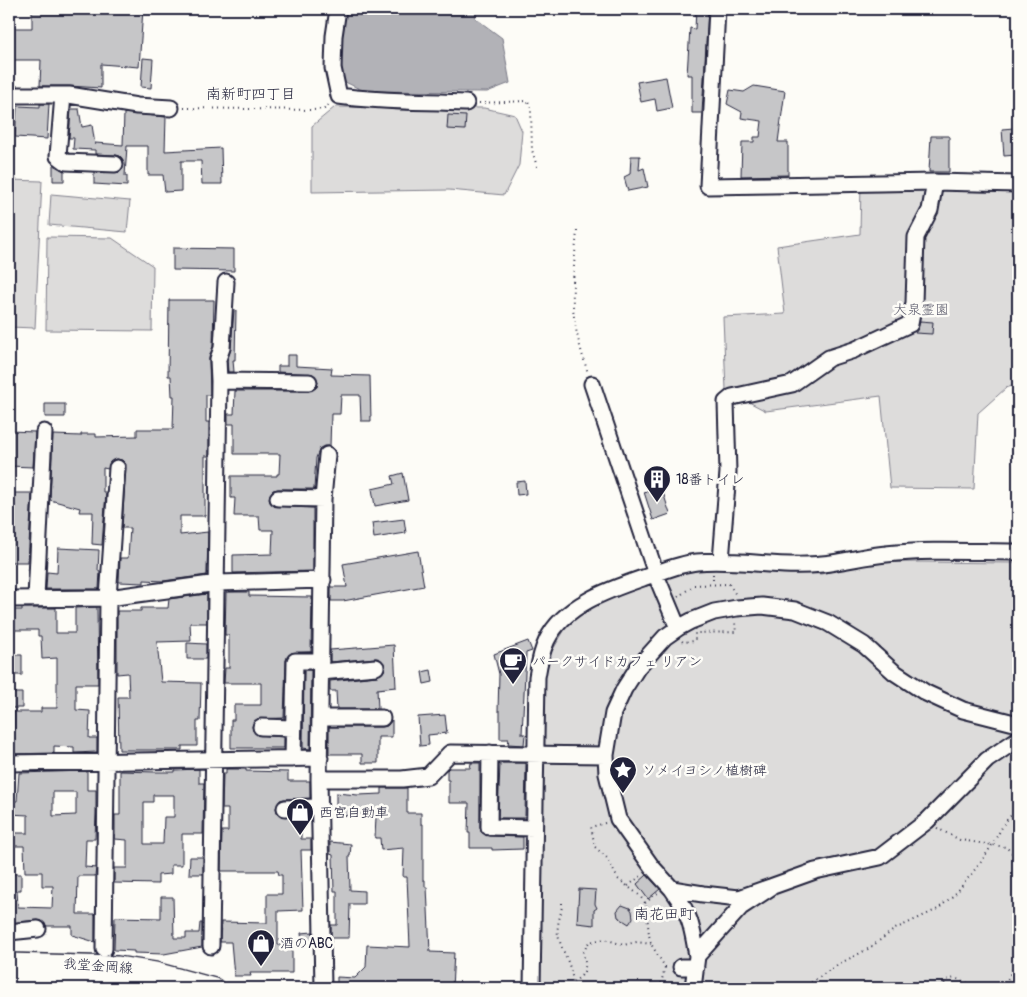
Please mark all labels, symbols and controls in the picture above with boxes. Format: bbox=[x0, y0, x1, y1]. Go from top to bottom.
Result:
district label: 南新町四丁目 bbox=[206, 85, 296, 104]
park label: 大泉霊園 bbox=[893, 301, 949, 318]
building icon: 18番トイレ bbox=[642, 464, 672, 503]
place label: 18番トイレ bbox=[676, 471, 745, 488]
cafe icon: パークサイドカフェ リアン bbox=[498, 646, 528, 685]
place label: パークサイドカフェ リアン bbox=[532, 653, 702, 670]
place icon: ソメイヨシノ植樹碑 bbox=[608, 755, 638, 794]
place label: ソメイヨシノ植樹碑 bbox=[642, 762, 767, 779]
shop icon: 西宮自動車 bbox=[285, 797, 315, 836]
place label: 西宮自動車 bbox=[319, 804, 389, 821]
district label: 南花田町 bbox=[634, 905, 695, 924]
shop icon: 酒のABC bbox=[246, 928, 276, 967]
place label: 酒のABC bbox=[280, 935, 334, 952]
street label: 我堂金岡線 bbox=[62, 955, 134, 977]

